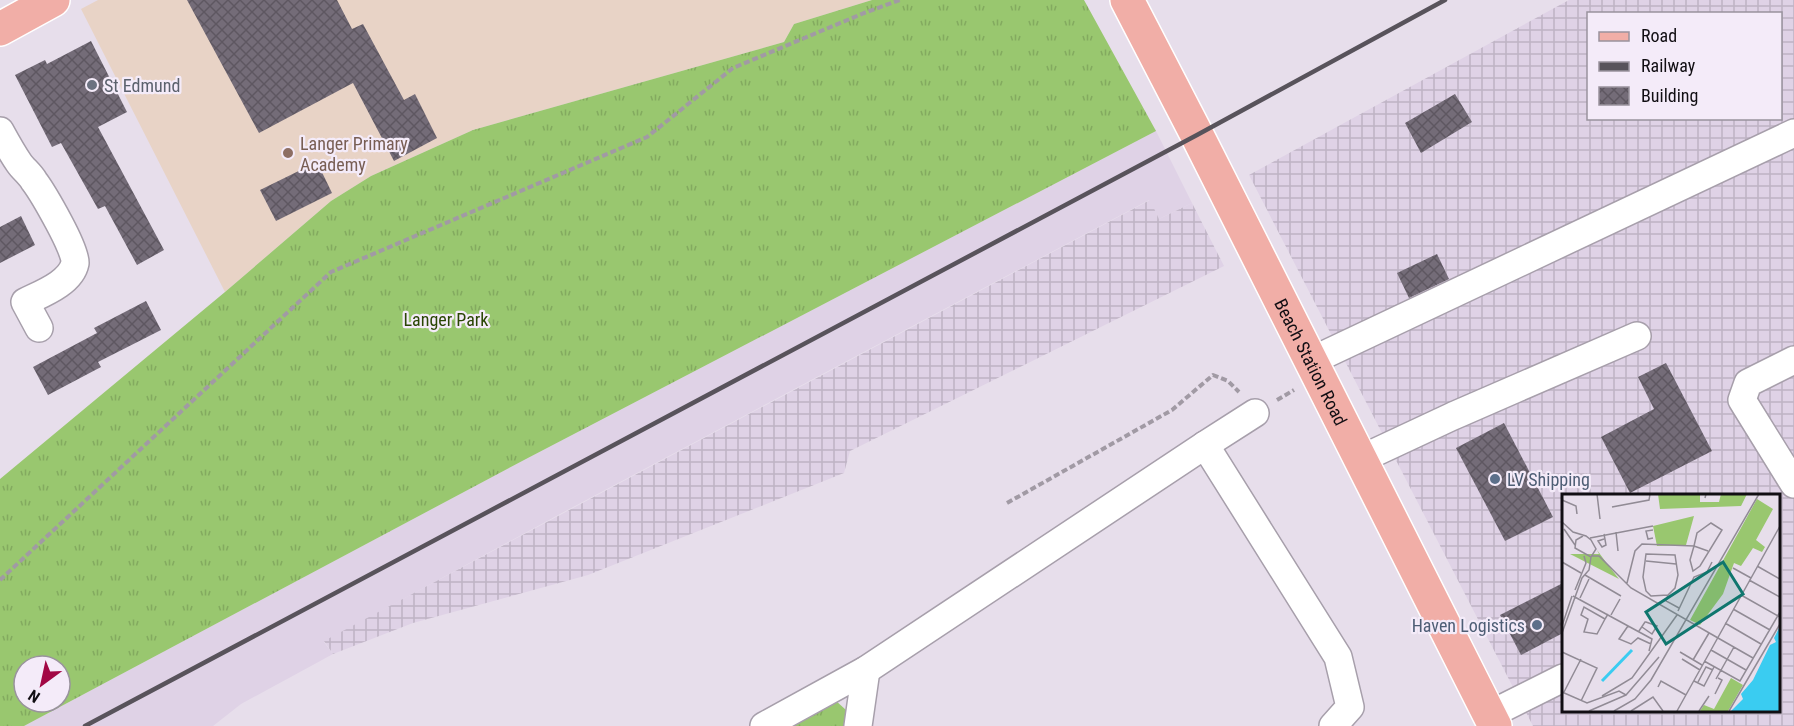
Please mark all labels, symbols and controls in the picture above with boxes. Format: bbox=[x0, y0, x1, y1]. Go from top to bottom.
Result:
legend bbox=[1587, 12, 1782, 120]
text: Road bbox=[1641, 25, 1677, 46]
text: Railway bbox=[1641, 55, 1696, 76]
place label: St Edmund bbox=[104, 75, 180, 96]
marker: St Edmund bbox=[85, 78, 99, 92]
text: Building bbox=[1641, 85, 1698, 106]
place label: Langer Primary Academy bbox=[300, 133, 408, 175]
marker: Langer Primary Academy bbox=[281, 146, 295, 160]
street label: Beach Station Road bbox=[1271, 295, 1352, 428]
park label: Langer Park bbox=[404, 309, 488, 330]
place label: LV Shipping bbox=[1507, 469, 1590, 490]
marker: LV Shipping bbox=[1488, 472, 1502, 486]
inset map bbox=[1562, 494, 1779, 711]
place label: Haven Logistics bbox=[1412, 615, 1525, 636]
marker: Haven Logistics bbox=[1530, 618, 1544, 632]
north arrow bbox=[12, 654, 72, 714]
text: N bbox=[25, 686, 43, 707]

